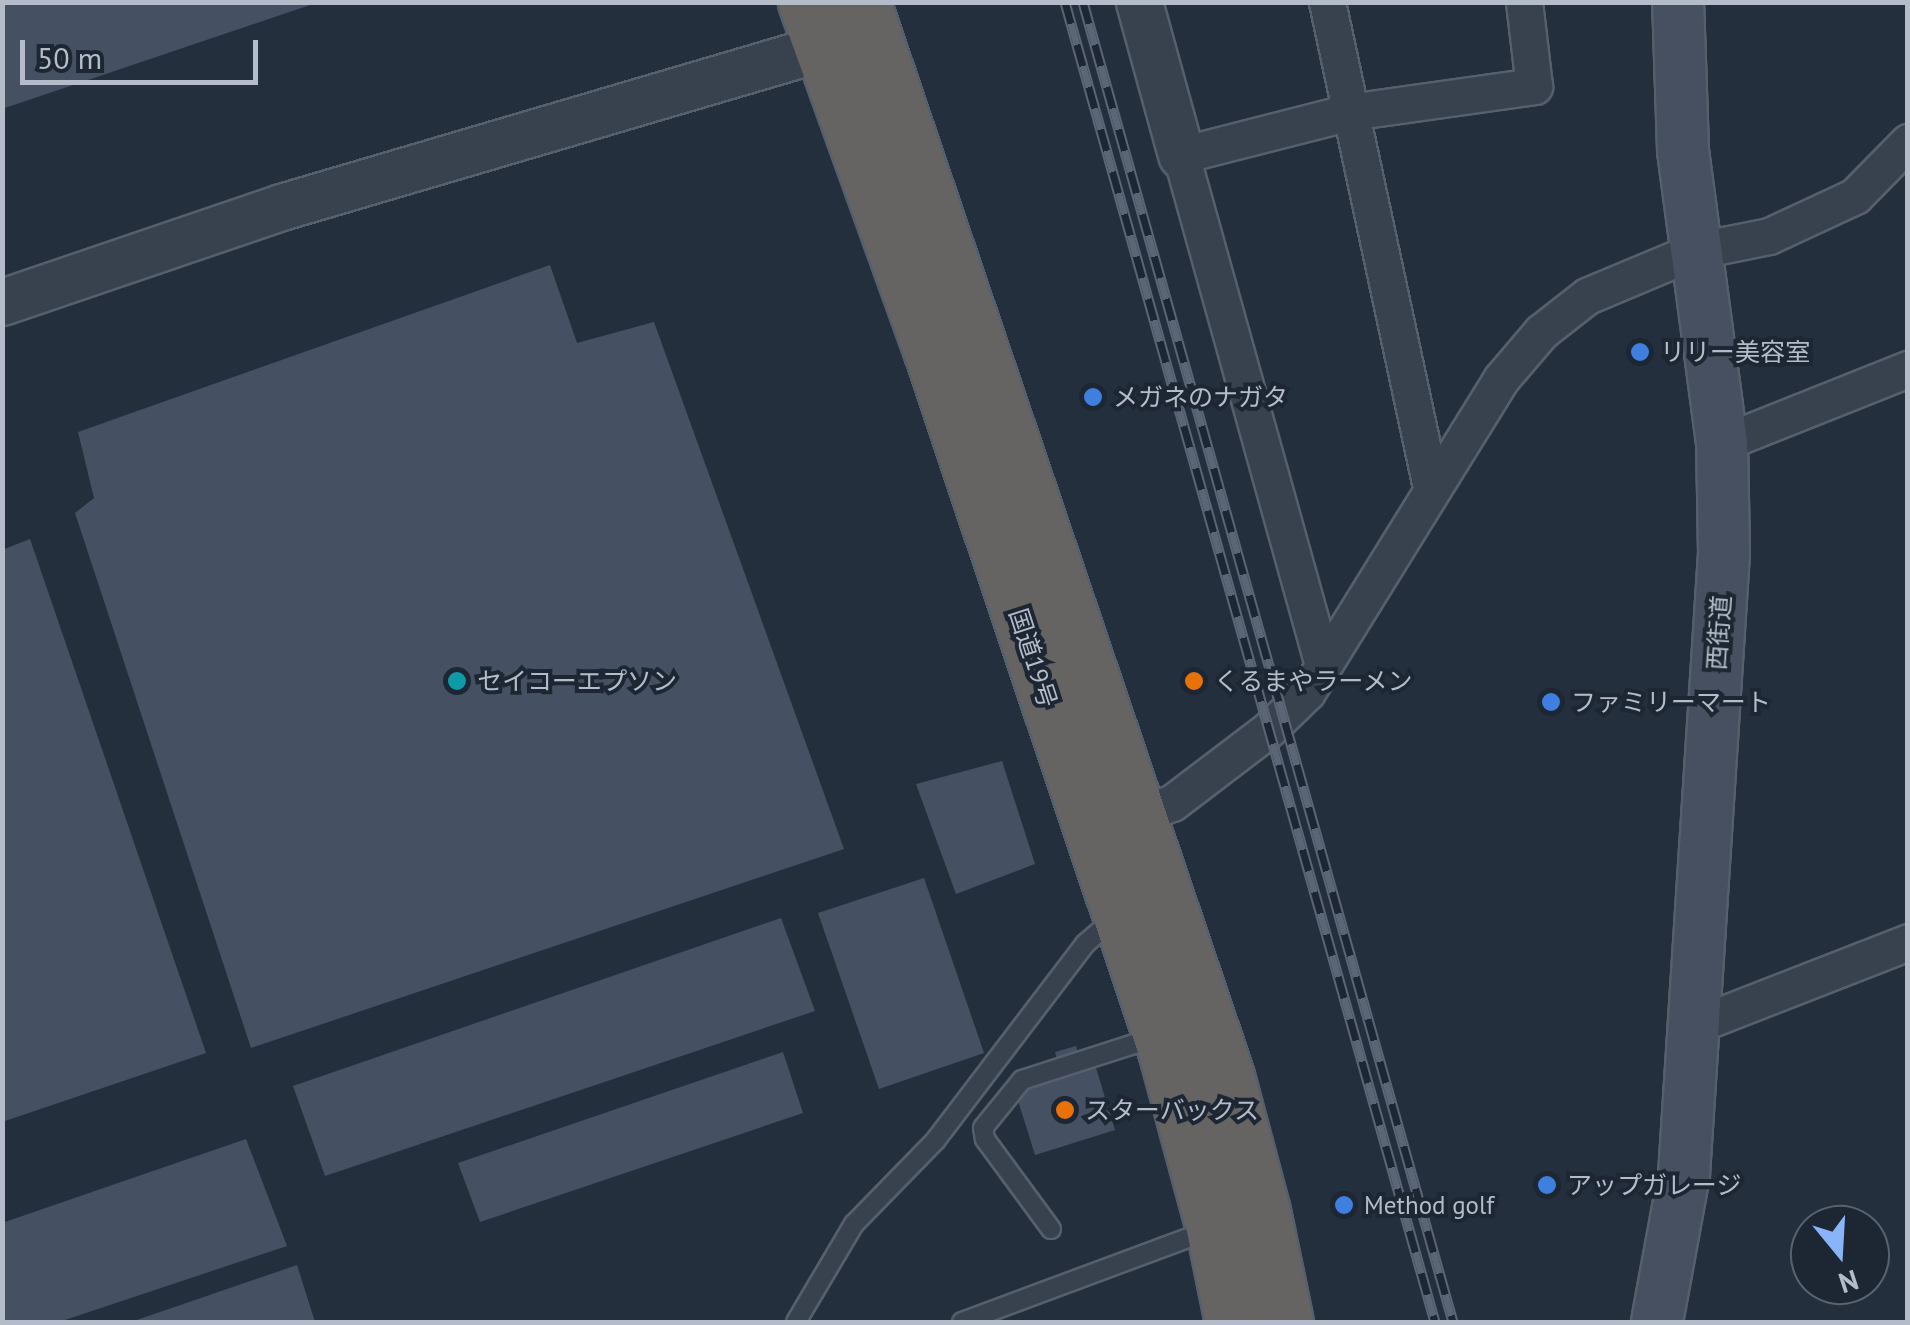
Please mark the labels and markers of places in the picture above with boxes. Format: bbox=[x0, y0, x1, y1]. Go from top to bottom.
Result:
place label: リリー美容室 bbox=[1660, 337, 1810, 367]
marker: リリー美容室 bbox=[1629, 341, 1651, 363]
place label: メガネのナガタ bbox=[1113, 382, 1288, 412]
marker: メガネのナガタ bbox=[1082, 386, 1104, 408]
place label: セイコーエプソン bbox=[477, 666, 677, 696]
place label: くるまやラーメン bbox=[1214, 666, 1414, 696]
marker: セイコーエプソン bbox=[446, 670, 468, 692]
marker: くるまやラーメン bbox=[1183, 670, 1205, 692]
place label: ファミリーマート bbox=[1571, 687, 1771, 717]
marker: ファミリーマート bbox=[1540, 691, 1562, 713]
place label: スターバックス bbox=[1085, 1095, 1260, 1125]
marker: スターバックス bbox=[1054, 1099, 1076, 1121]
place label: アップガレージ bbox=[1567, 1170, 1742, 1200]
marker: アップガレージ bbox=[1536, 1174, 1558, 1196]
place label: Method golf bbox=[1364, 1190, 1494, 1220]
marker: Method golf bbox=[1333, 1194, 1355, 1216]

